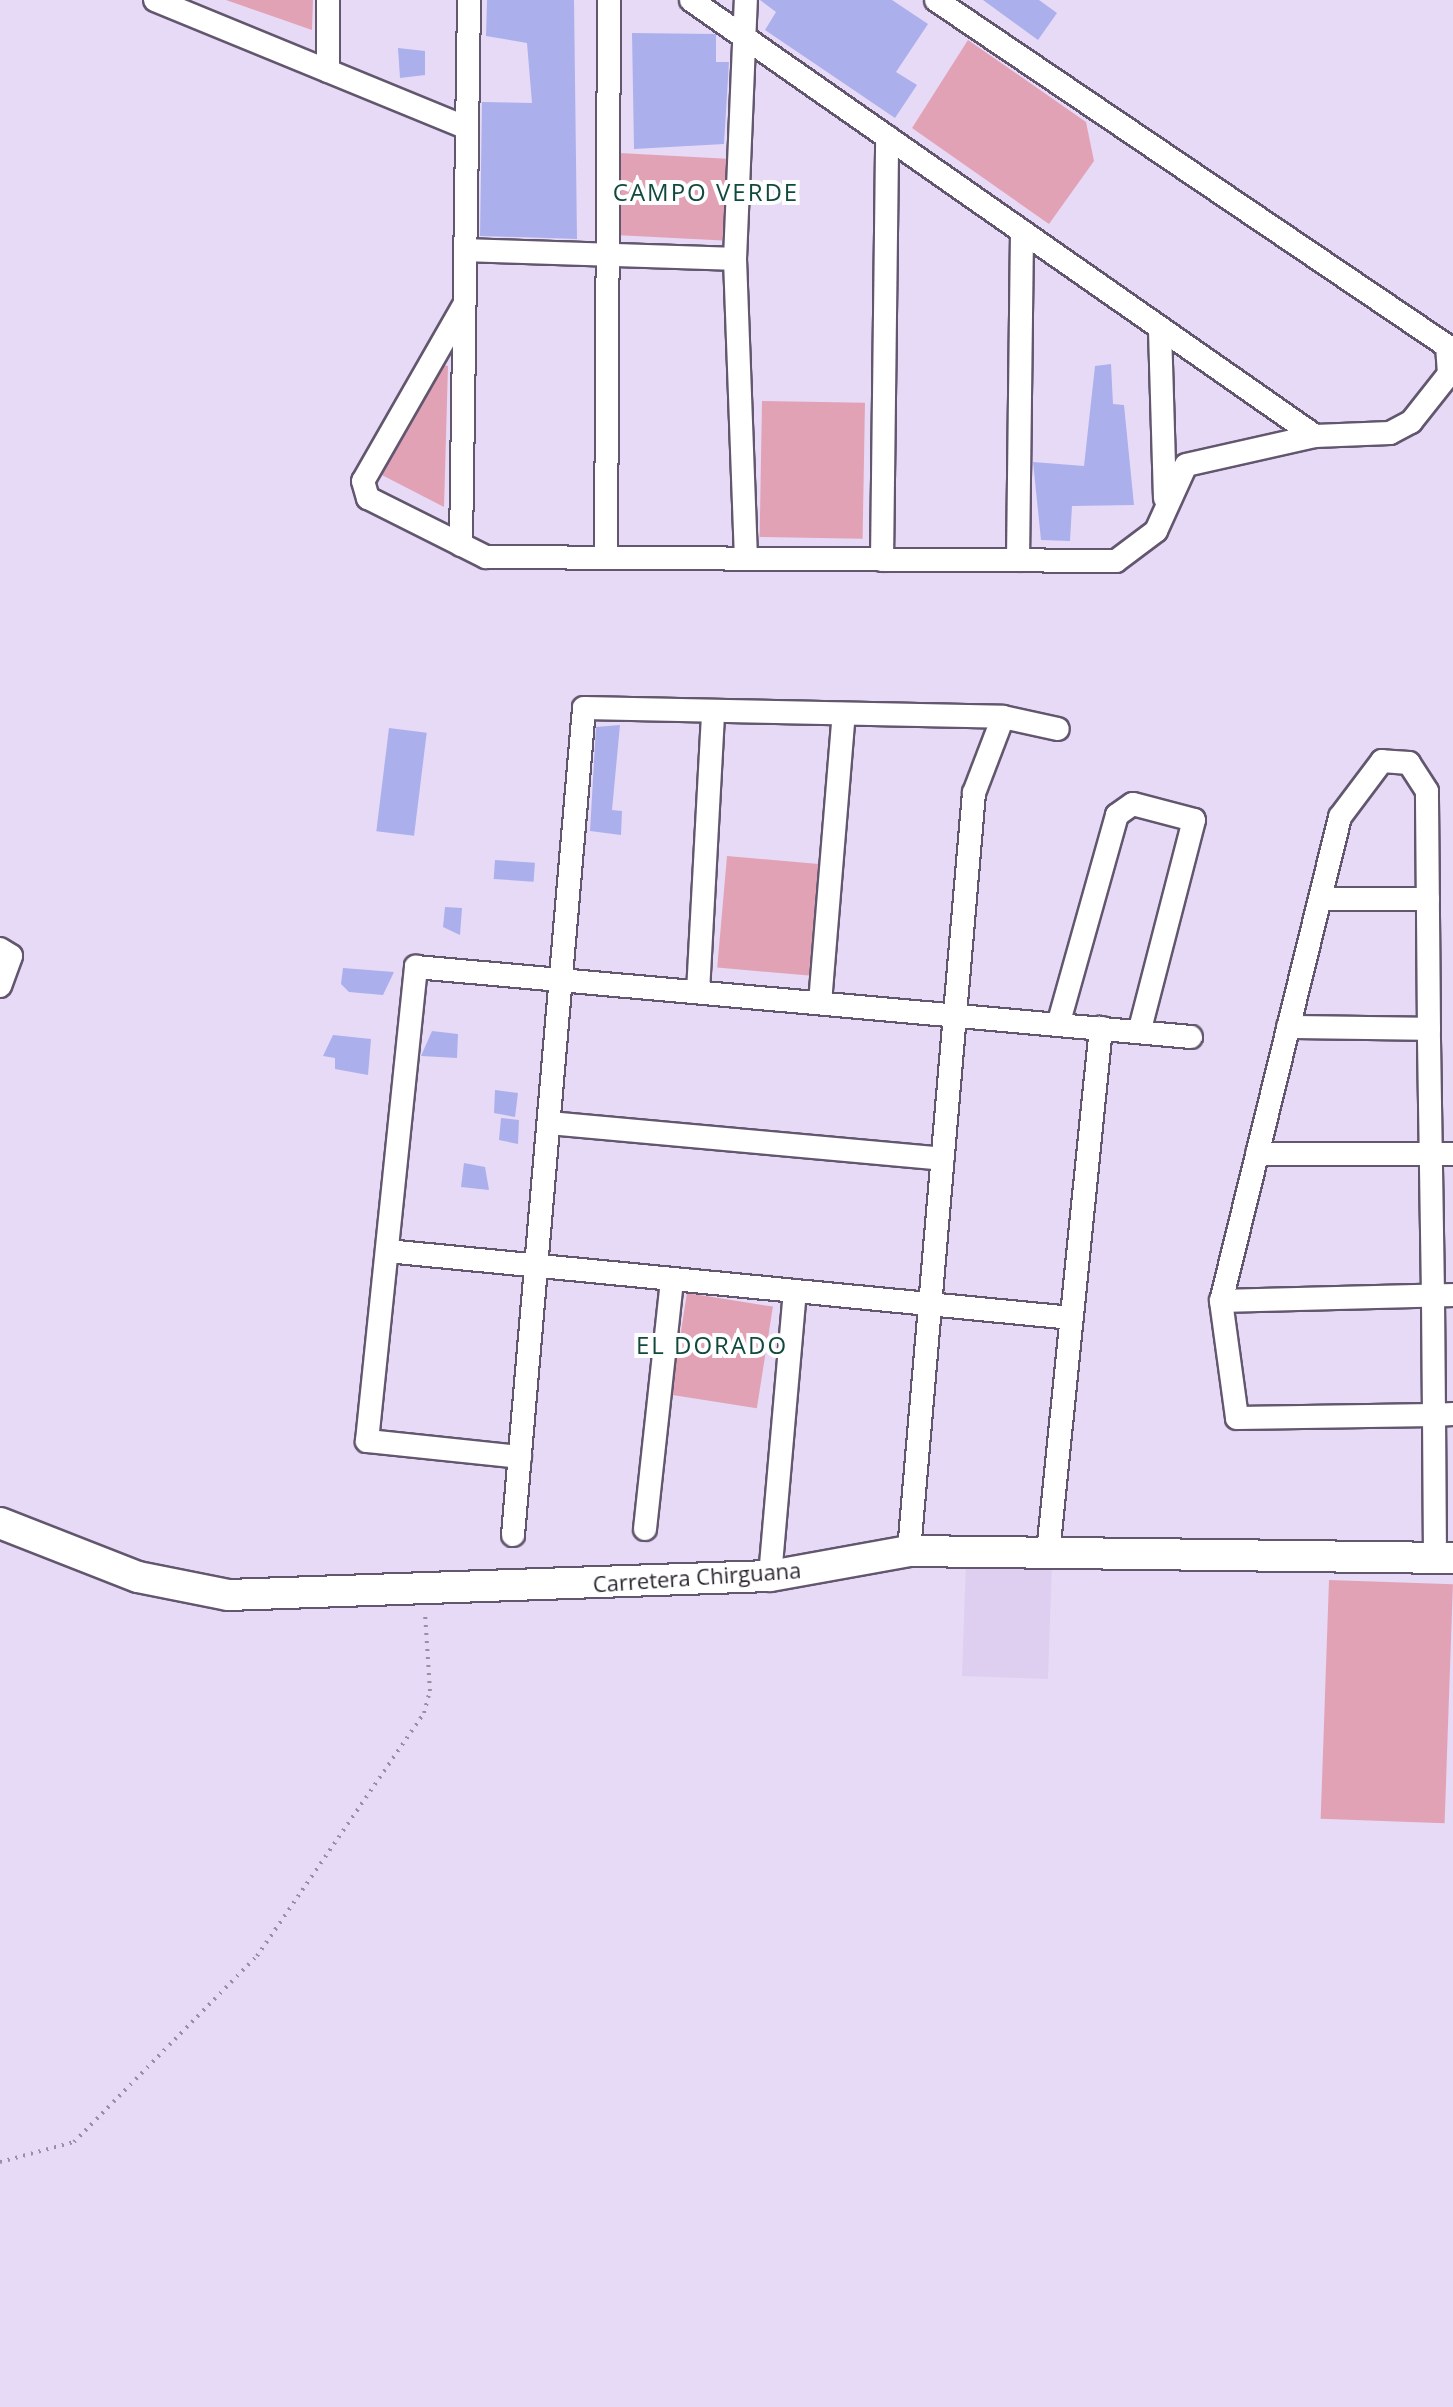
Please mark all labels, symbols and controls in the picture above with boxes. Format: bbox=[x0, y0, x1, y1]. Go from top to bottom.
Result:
district label: CAMPO VERDE bbox=[613, 178, 799, 206]
district label: EL DORADO bbox=[636, 1331, 788, 1359]
street label: Carretera Chirguana bbox=[592, 1557, 802, 1597]

